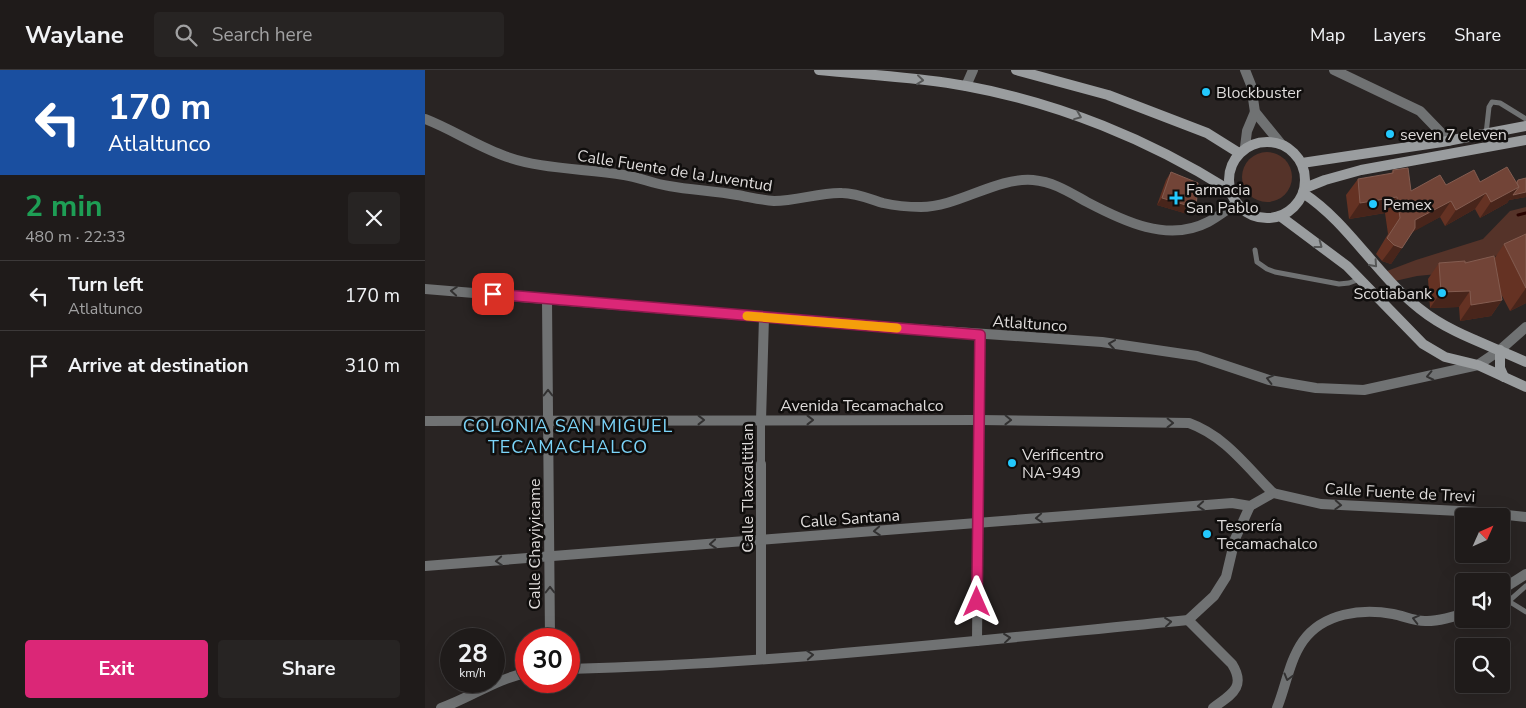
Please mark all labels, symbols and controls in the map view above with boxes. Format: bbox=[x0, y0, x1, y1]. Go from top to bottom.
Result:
search box bbox=[154, 12, 504, 57]
text: Waylane bbox=[25, 19, 124, 51]
icon: search bbox=[172, 21, 200, 49]
text: Search here bbox=[212, 22, 312, 48]
text: Map bbox=[1310, 23, 1345, 47]
text: Layers bbox=[1373, 23, 1426, 47]
text: Share bbox=[1454, 23, 1501, 47]
one-way arrow bbox=[916, 74, 924, 85]
place label: Blockbuster bbox=[1216, 82, 1302, 104]
text: 170 m bbox=[108, 84, 211, 131]
marker: Blockbuster bbox=[1200, 86, 1212, 98]
icon: left bbox=[25, 90, 90, 155]
one-way arrow bbox=[1073, 110, 1082, 121]
place label: seven 7 eleven bbox=[1400, 124, 1507, 146]
marker: seven 7 eleven bbox=[1384, 128, 1396, 140]
text: Atlaltunco bbox=[108, 129, 211, 159]
street label: Calle Fuente de la Juventud bbox=[576, 145, 774, 197]
place label: Farmacia San Pablo bbox=[1186, 179, 1259, 219]
text: 2 min bbox=[25, 186, 103, 227]
button: close bbox=[348, 192, 400, 244]
marker: Farmacia San Pablo bbox=[1170, 192, 1182, 204]
place label: Pemex bbox=[1383, 194, 1432, 216]
marker: Pemex bbox=[1367, 198, 1379, 210]
text: 480 m · 22:33 bbox=[25, 226, 126, 248]
one-way arrow bbox=[1313, 239, 1323, 248]
one-way arrow bbox=[1368, 259, 1377, 268]
text: Turn left bbox=[68, 272, 143, 298]
pin bbox=[472, 273, 514, 315]
icon: arrive bbox=[479, 280, 507, 308]
icon: left bbox=[25, 282, 53, 310]
text: 170 m bbox=[345, 283, 400, 309]
place label: Scotiabank bbox=[1353, 283, 1433, 305]
one-way arrow bbox=[450, 286, 458, 297]
marker: Scotiabank bbox=[1436, 287, 1448, 299]
text: Atlaltunco bbox=[68, 298, 143, 320]
street label: Atlaltunco bbox=[992, 310, 1068, 338]
one-way arrow bbox=[1108, 339, 1116, 350]
icon: arrive bbox=[25, 352, 53, 380]
text: Arrive at destination bbox=[68, 353, 249, 379]
text: 310 m bbox=[345, 353, 400, 379]
one-way arrow bbox=[1426, 370, 1434, 381]
one-way arrow bbox=[1265, 374, 1274, 385]
one-way arrow bbox=[543, 388, 553, 396]
street label: Avenida Tecamachalco bbox=[780, 395, 944, 417]
district label: COLONIA SAN MIGUEL TECAMACHALCO bbox=[463, 414, 673, 459]
one-way arrow bbox=[698, 415, 705, 425]
one-way arrow bbox=[806, 415, 814, 425]
one-way arrow bbox=[1004, 415, 1012, 426]
one-way arrow bbox=[1166, 417, 1174, 428]
street label: Calle Tlaxcaltitlan bbox=[737, 423, 759, 553]
place label: Verificentro NA-949 bbox=[1021, 444, 1104, 484]
marker: Verificentro NA-949 bbox=[1006, 457, 1018, 469]
street label: Calle Chayiyicame bbox=[524, 478, 546, 610]
street label: Calle Fuente de Trevi bbox=[1324, 478, 1476, 508]
one-way arrow bbox=[1334, 499, 1342, 510]
one-way arrow bbox=[1197, 500, 1205, 511]
street label: Calle Santana bbox=[799, 505, 901, 533]
north arrow bbox=[1455, 508, 1510, 562]
map controls bbox=[1455, 508, 1510, 693]
one-way arrow bbox=[1035, 513, 1043, 524]
place label: Tesorería Tecamachalco bbox=[1217, 515, 1318, 555]
one-way arrow bbox=[873, 525, 881, 536]
marker: Tesorería Tecamachalco bbox=[1201, 528, 1213, 540]
one-way arrow bbox=[709, 538, 717, 549]
one-way arrow bbox=[495, 555, 503, 566]
button: sound bbox=[1455, 573, 1510, 628]
position arrow bbox=[950, 575, 1002, 627]
one-way arrow bbox=[545, 586, 555, 594]
one-way arrow bbox=[1412, 614, 1421, 625]
one-way arrow bbox=[1165, 617, 1173, 628]
speed limit sign: 30 bbox=[515, 628, 580, 693]
one-way arrow bbox=[1003, 633, 1011, 644]
text: 28 bbox=[457, 637, 488, 671]
button: search bbox=[1455, 638, 1510, 693]
button: Exit bbox=[25, 640, 208, 698]
button: Share bbox=[218, 640, 400, 698]
one-way arrow bbox=[806, 650, 814, 661]
text: km/h bbox=[459, 665, 486, 681]
one-way arrow bbox=[1283, 672, 1293, 680]

